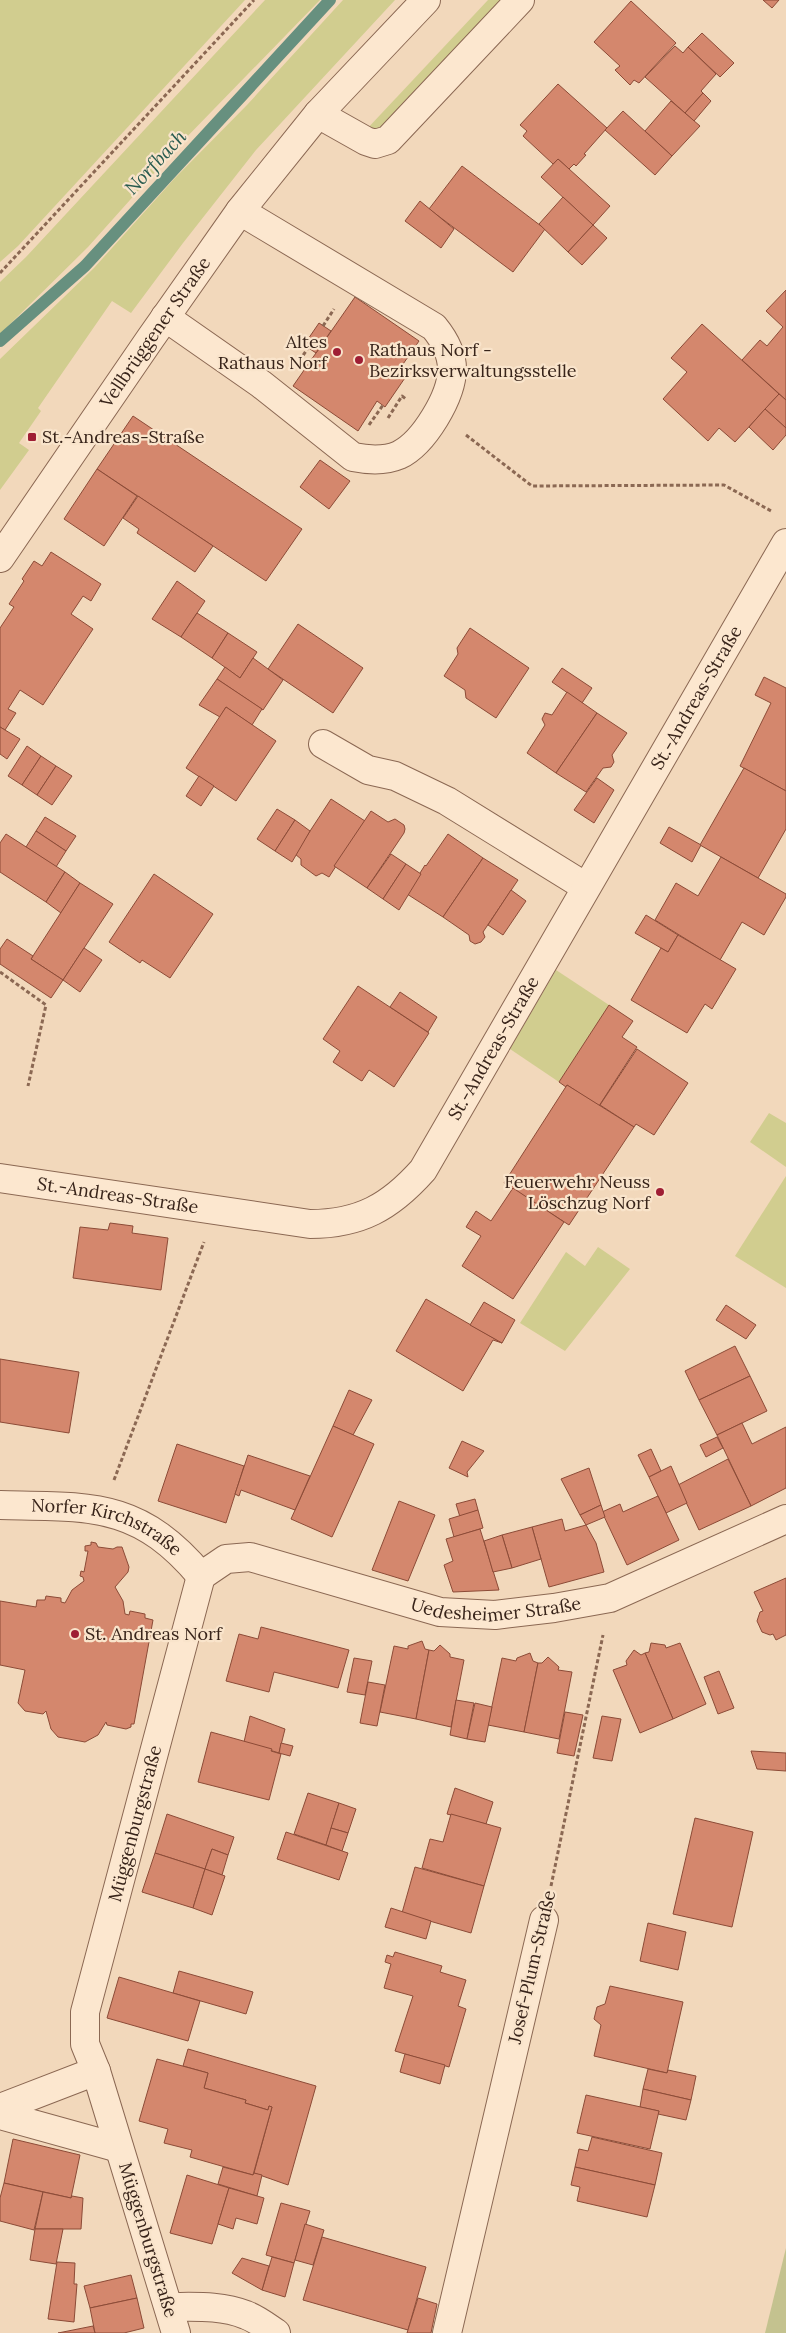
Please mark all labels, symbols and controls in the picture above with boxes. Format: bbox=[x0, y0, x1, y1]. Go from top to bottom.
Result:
water label: Norfbach bbox=[119, 125, 191, 199]
street label: Vellbrüggener Straße bbox=[94, 252, 215, 413]
place label: Altes Rathaus Norf bbox=[218, 330, 329, 374]
place label: Rathaus Norf - Bezirksverwaltungsstelle bbox=[369, 338, 577, 382]
marker: Altes Rathaus Norf bbox=[331, 346, 343, 358]
marker: Rathaus Norf - Bezirksverwaltungsstelle bbox=[353, 354, 365, 366]
place label: St.-Andreas-Straße bbox=[42, 425, 205, 448]
marker: St.-Andreas-Straße bbox=[26, 431, 38, 443]
street label: St.-Andreas-Straße bbox=[645, 621, 747, 774]
street label: St.-Andreas-Straße bbox=[442, 972, 544, 1124]
place label: Feuerwehr Neuss Löschzug Norf bbox=[504, 1170, 652, 1214]
street label: St.-Andreas-Straße bbox=[36, 1172, 200, 1218]
marker: Feuerwehr Neuss Löschzug Norf bbox=[654, 1186, 666, 1198]
street label: Norfer Kirchstraße bbox=[31, 1494, 187, 1561]
street label: Uedesheimer Straße bbox=[408, 1591, 583, 1627]
place label: St. Andreas Norf bbox=[85, 1622, 224, 1645]
marker: St. Andreas Norf bbox=[69, 1628, 81, 1640]
street label: Müggenburgstraße bbox=[103, 1743, 167, 1904]
street label: Josef-Plum-Straße bbox=[502, 1888, 560, 2047]
street label: Müggenburgstraße bbox=[114, 2160, 183, 2320]

